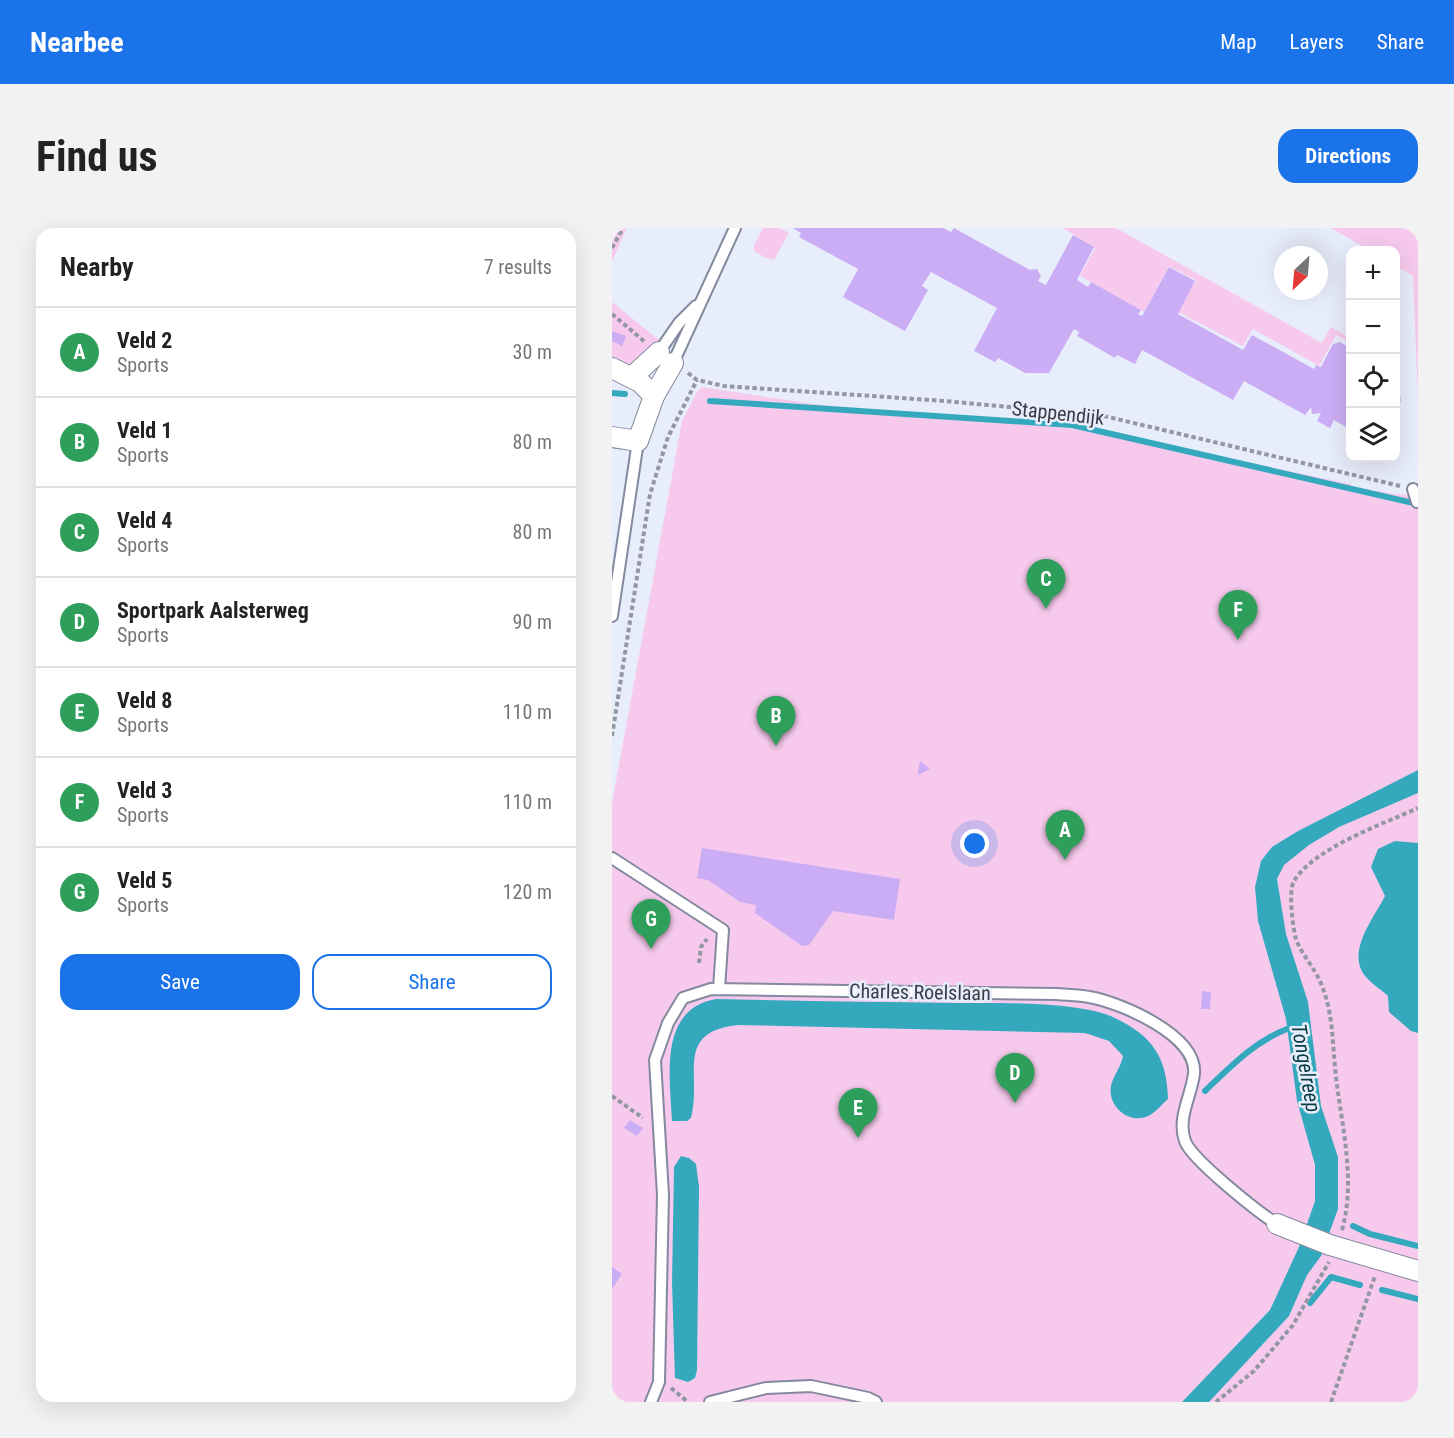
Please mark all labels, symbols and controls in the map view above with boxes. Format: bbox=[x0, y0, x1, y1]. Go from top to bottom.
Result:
text: Nearbee bbox=[30, 26, 124, 59]
text: Map bbox=[1220, 30, 1257, 54]
text: Layers bbox=[1290, 30, 1344, 54]
text: Share bbox=[1377, 30, 1424, 54]
button: Directions bbox=[1278, 129, 1418, 183]
text: Find us bbox=[36, 132, 157, 181]
north arrow bbox=[1274, 246, 1328, 300]
map controls bbox=[1346, 246, 1400, 462]
button: + bbox=[1346, 246, 1400, 300]
text: Nearby bbox=[60, 252, 134, 282]
text: 7 results bbox=[484, 255, 552, 279]
button: − bbox=[1346, 300, 1400, 354]
text: Veld 2 bbox=[117, 328, 172, 353]
text: A bbox=[74, 340, 85, 364]
text: 30 m bbox=[513, 340, 552, 364]
text: Sports bbox=[117, 353, 169, 377]
button: locate bbox=[1346, 354, 1400, 408]
street label: Stappendijk bbox=[1011, 396, 1105, 430]
button: layers bbox=[1346, 408, 1400, 462]
text: Veld 1 bbox=[117, 418, 172, 443]
text: B bbox=[74, 430, 85, 454]
text: 80 m bbox=[513, 430, 552, 454]
text: Sports bbox=[117, 443, 169, 467]
text: Veld 4 bbox=[117, 508, 172, 533]
text: C bbox=[74, 520, 85, 544]
text: 80 m bbox=[513, 520, 552, 544]
text: Sports bbox=[117, 533, 169, 557]
pin: C bbox=[1026, 560, 1066, 609]
pin: F bbox=[1218, 590, 1258, 640]
text: Sportpark Aalsterweg bbox=[117, 598, 309, 623]
text: D bbox=[74, 610, 85, 634]
text: 90 m bbox=[513, 610, 552, 634]
text: Sports bbox=[117, 623, 169, 647]
text: Veld 8 bbox=[117, 688, 172, 713]
pin: B bbox=[756, 696, 796, 746]
text: E bbox=[75, 700, 84, 724]
text: 110 m bbox=[503, 700, 552, 724]
text: Sports bbox=[117, 713, 169, 737]
text: Veld 3 bbox=[117, 778, 172, 803]
text: F bbox=[75, 790, 84, 814]
text: 110 m bbox=[503, 790, 552, 814]
text: Sports bbox=[117, 803, 169, 827]
pin: A bbox=[1046, 810, 1084, 860]
your location bbox=[960, 829, 989, 858]
text: Veld 5 bbox=[117, 868, 172, 893]
text: G bbox=[74, 880, 85, 904]
text: 120 m bbox=[503, 880, 552, 904]
text: Sports bbox=[117, 893, 169, 917]
pin: G bbox=[632, 900, 670, 949]
button: Save bbox=[60, 954, 300, 1010]
button: Share bbox=[312, 954, 552, 1010]
street label: Charles Roelslaan bbox=[849, 979, 991, 1005]
water label: Tongelreep bbox=[1286, 1022, 1326, 1114]
pin: D bbox=[996, 1054, 1034, 1103]
pin: E bbox=[838, 1088, 878, 1138]

